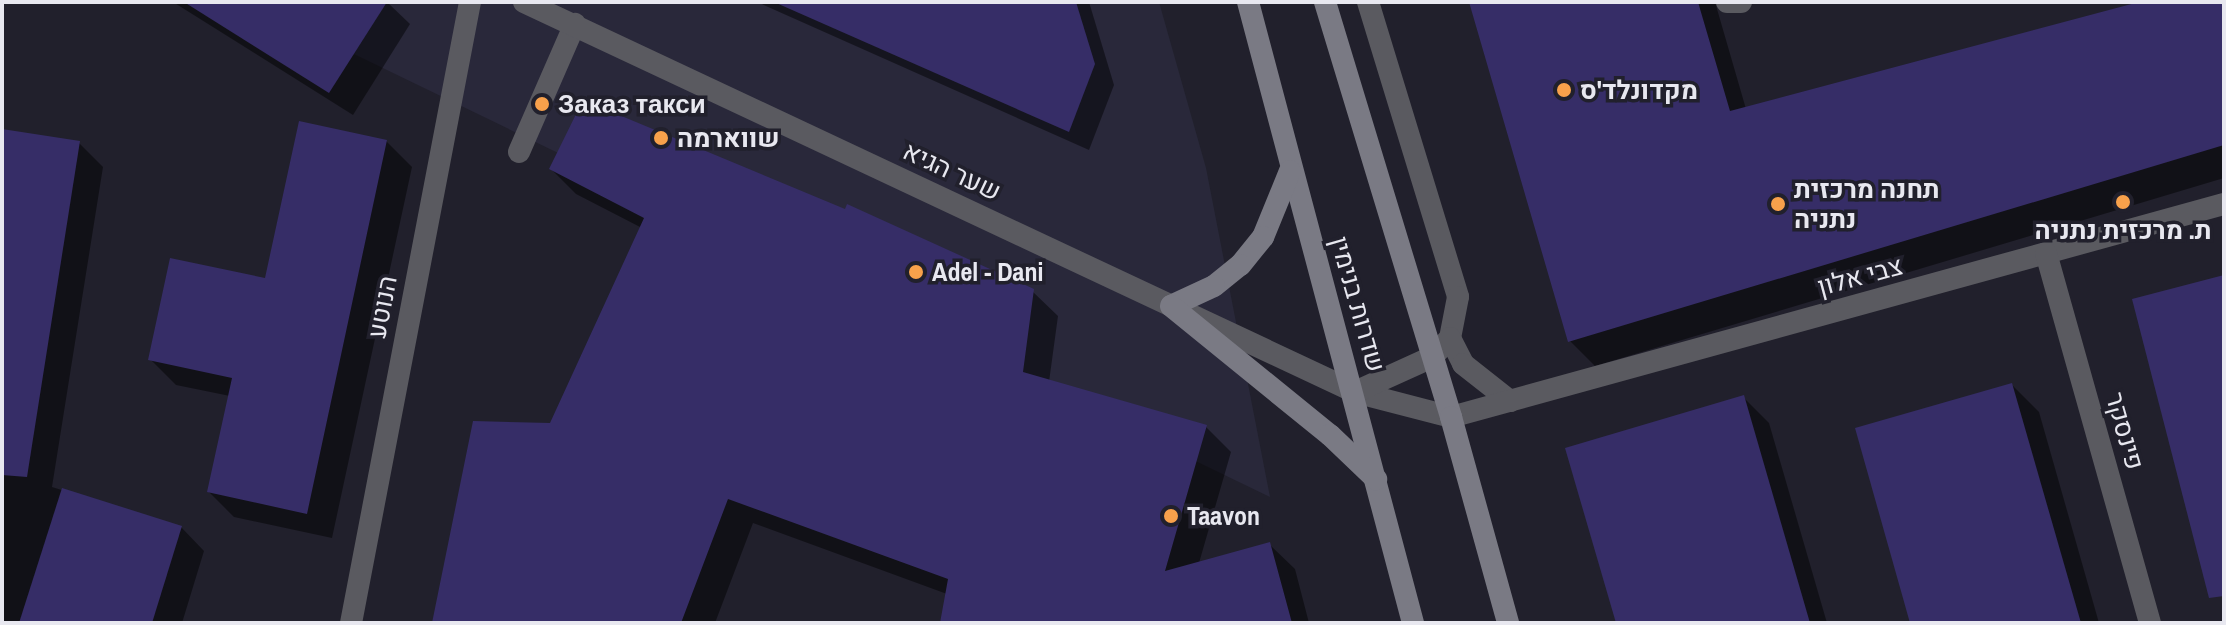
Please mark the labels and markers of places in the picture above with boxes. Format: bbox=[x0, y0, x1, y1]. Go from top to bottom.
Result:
place label: מקדונלד'ס bbox=[1580, 74, 1698, 106]
marker: מקדונלד'ס bbox=[1555, 81, 1573, 99]
place label: Заказ такси bbox=[558, 88, 706, 120]
marker: Заказ такси bbox=[533, 95, 551, 113]
place label: שווארמה bbox=[677, 122, 780, 154]
marker: שווארמה bbox=[652, 129, 670, 147]
place label: תחנה מרכזית נתניה bbox=[1794, 173, 1940, 234]
marker: ת. מרכזית נתניה bbox=[2114, 193, 2132, 211]
marker: תחנה מרכזית נתניה bbox=[1769, 195, 1787, 213]
place label: ת. מרכזית נתניה bbox=[2035, 214, 2211, 246]
place label: Adel - Dani bbox=[932, 256, 1043, 288]
marker: Adel - Dani bbox=[907, 263, 925, 281]
place label: Taavon bbox=[1187, 500, 1260, 532]
marker: Taavon bbox=[1162, 507, 1180, 525]

